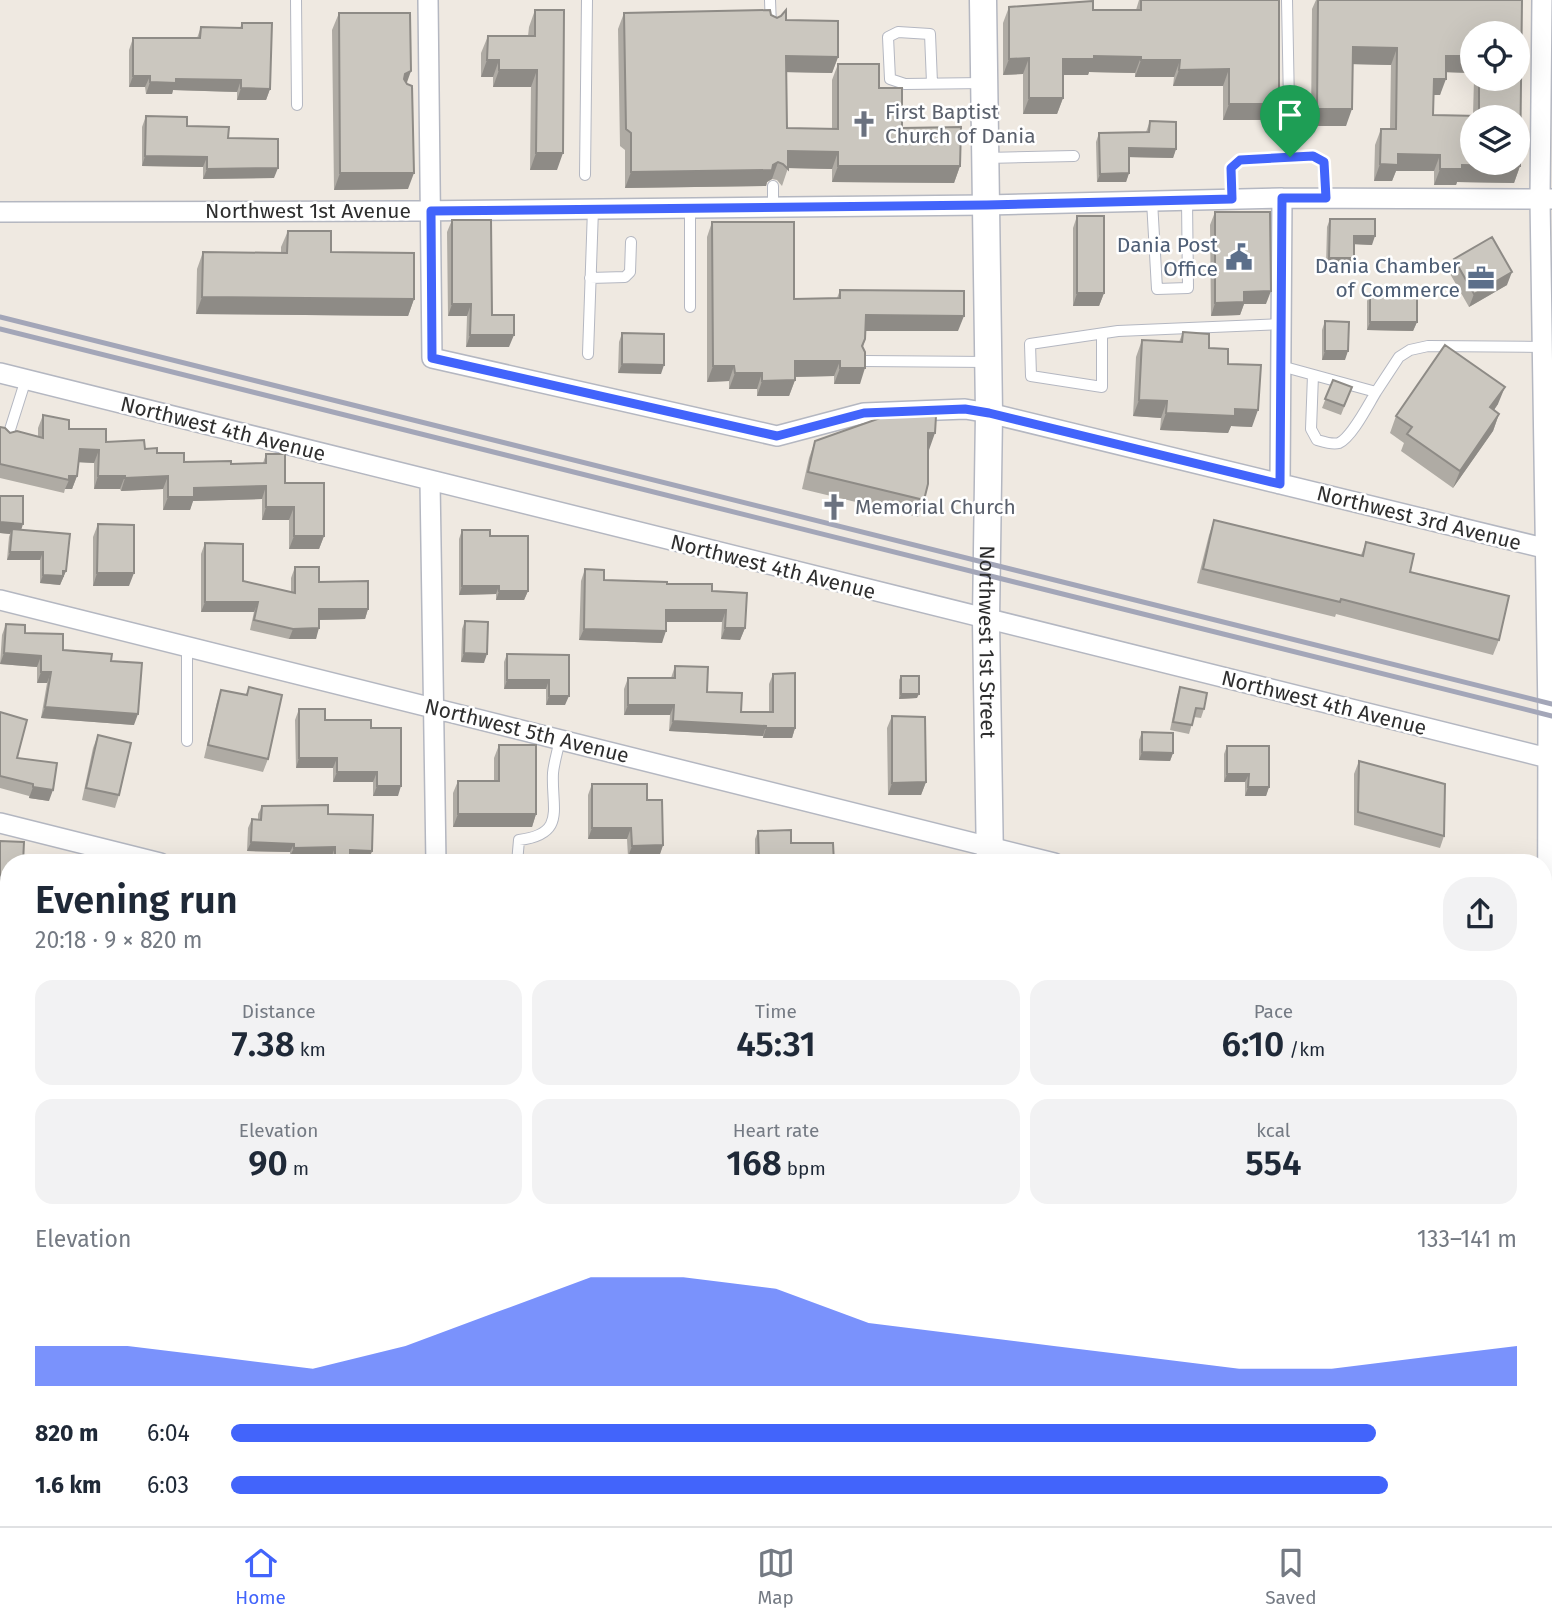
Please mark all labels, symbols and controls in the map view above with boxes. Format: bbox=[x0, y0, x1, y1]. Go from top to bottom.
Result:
map controls bbox=[1460, 21, 1530, 175]
button: locate bbox=[1460, 21, 1530, 91]
pin bbox=[1260, 85, 1320, 157]
icon: arrive bbox=[1271, 96, 1309, 134]
place label: First Baptist Church of Dania bbox=[885, 99, 1036, 149]
button: layers bbox=[1460, 105, 1530, 175]
church icon: First Baptist Church of Dania bbox=[849, 109, 879, 139]
street label: Northwest 1st Avenue bbox=[205, 198, 411, 224]
place label: Dania Post Office bbox=[1117, 232, 1218, 282]
public building icon: Dania Post Office bbox=[1224, 242, 1254, 272]
place label: Dania Chamber of Commerce bbox=[1315, 253, 1460, 303]
office icon: Dania Chamber of Commerce bbox=[1466, 263, 1496, 293]
street label: Northwest 4th Avenue bbox=[118, 391, 328, 467]
street label: Northwest 3rd Avenue bbox=[1314, 480, 1524, 556]
church icon: Memorial Church bbox=[819, 492, 849, 522]
place label: Memorial Church bbox=[855, 494, 1016, 520]
street label: Northwest 4th Avenue bbox=[668, 529, 878, 605]
street label: Northwest 1st Street bbox=[973, 545, 1001, 739]
street label: Northwest 4th Avenue bbox=[1219, 665, 1429, 741]
street label: Northwest 5th Avenue bbox=[422, 693, 632, 769]
text: Evening run bbox=[35, 877, 238, 923]
button: share bbox=[1443, 877, 1517, 951]
text: 20:18 · 9 × 820 m bbox=[35, 926, 202, 954]
text: Distance bbox=[242, 1000, 316, 1023]
text: Time bbox=[755, 1000, 797, 1023]
text: Pace bbox=[1254, 1000, 1293, 1023]
text: 7.38 bbox=[232, 1023, 295, 1065]
text: 45:31 bbox=[736, 1023, 816, 1065]
text: 6:10 bbox=[1221, 1023, 1284, 1065]
text: km bbox=[295, 1038, 326, 1061]
text: /km bbox=[1284, 1038, 1325, 1061]
text: Elevation bbox=[239, 1119, 318, 1142]
text: Heart rate bbox=[733, 1119, 819, 1142]
text: kcal bbox=[1256, 1119, 1290, 1142]
text: 90 bbox=[248, 1142, 288, 1184]
text: 168 bbox=[726, 1142, 782, 1184]
text: 554 bbox=[1245, 1142, 1301, 1184]
text: m bbox=[288, 1157, 309, 1180]
text: bpm bbox=[782, 1157, 826, 1180]
text: Elevation bbox=[35, 1225, 131, 1253]
text: 133–141 m bbox=[1417, 1225, 1517, 1253]
text: 820 m bbox=[35, 1419, 98, 1447]
text: 6:04 bbox=[147, 1419, 190, 1447]
text: 1.6 km bbox=[35, 1471, 102, 1499]
text: 6:03 bbox=[147, 1471, 189, 1499]
tab: Home bbox=[235, 1544, 286, 1609]
tab: Map bbox=[757, 1544, 795, 1609]
tab: Saved bbox=[1265, 1544, 1317, 1609]

